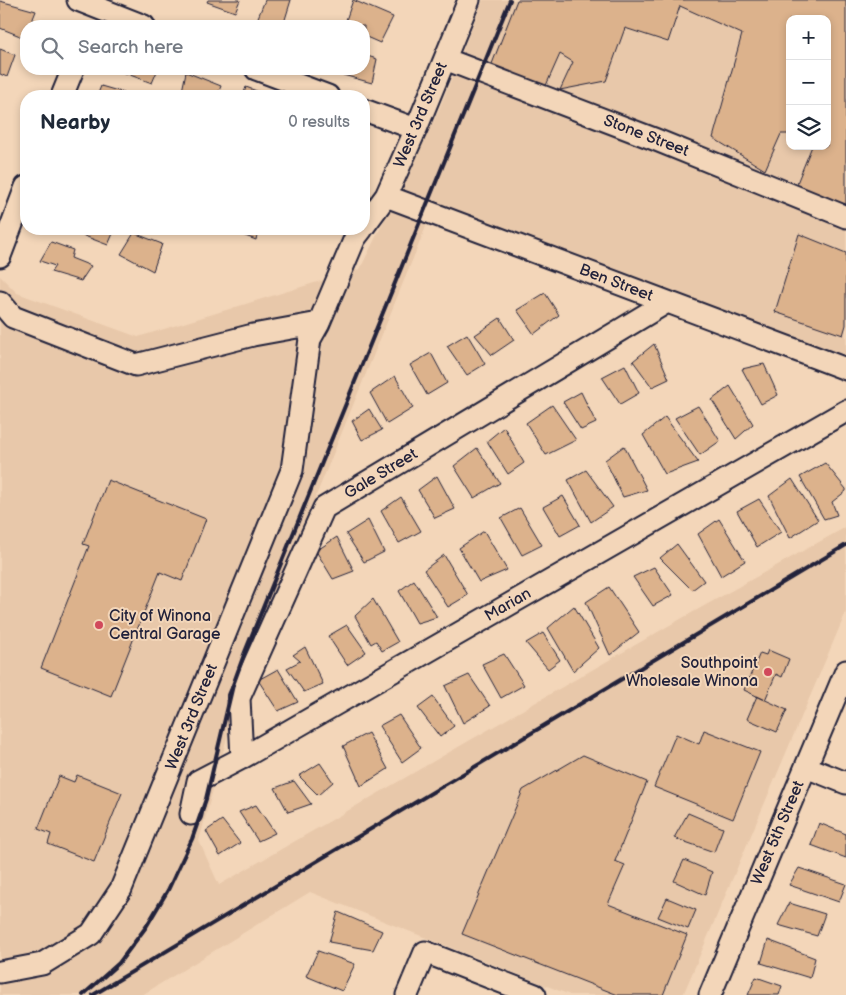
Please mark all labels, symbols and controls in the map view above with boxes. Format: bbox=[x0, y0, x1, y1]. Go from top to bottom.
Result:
map controls bbox=[786, 15, 831, 150]
button: + bbox=[786, 15, 831, 60]
search box bbox=[20, 20, 370, 75]
icon: search bbox=[38, 34, 66, 62]
text: Search here bbox=[78, 36, 183, 59]
street label: West 3rd Street bbox=[390, 59, 452, 171]
button: − bbox=[786, 60, 831, 105]
button: layers bbox=[786, 105, 831, 150]
text: Nearby bbox=[40, 110, 110, 135]
street label: Stone Street bbox=[601, 111, 691, 161]
text: 0 results bbox=[288, 113, 350, 132]
street label: Ben Street bbox=[576, 260, 656, 306]
street label: Gale Street bbox=[341, 445, 421, 503]
street label: Marian bbox=[481, 584, 535, 626]
place label: City of Winona Central Garage bbox=[109, 607, 221, 644]
marker: City of Winona Central Garage bbox=[93, 619, 105, 631]
place label: Southpoint Wholesale Winona bbox=[626, 654, 758, 691]
street label: West 3rd Street bbox=[162, 661, 222, 773]
marker: Southpoint Wholesale Winona bbox=[762, 666, 774, 678]
street label: West 5th Street bbox=[748, 778, 809, 888]

